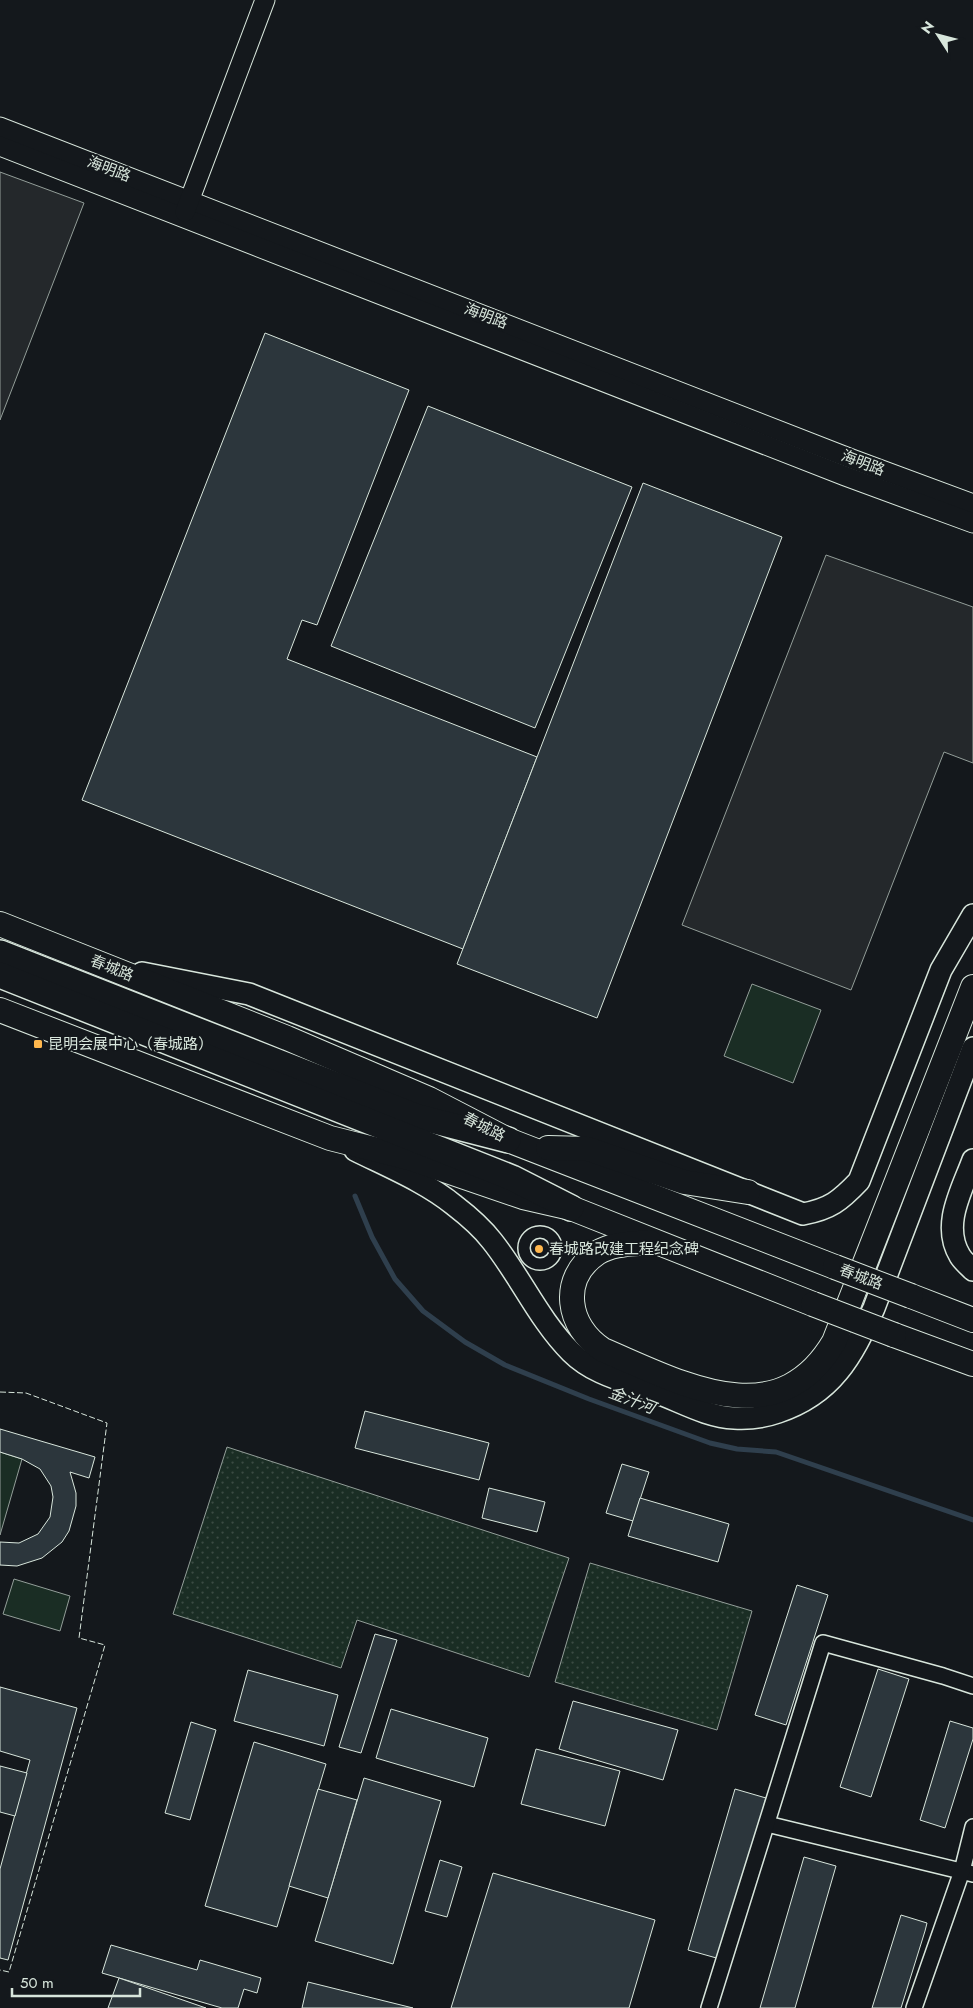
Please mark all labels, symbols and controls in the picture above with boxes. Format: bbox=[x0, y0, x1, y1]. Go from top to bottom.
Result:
north arrow bbox=[913, 10, 963, 60]
text: N bbox=[916, 17, 939, 38]
street label: 海明路 bbox=[84, 151, 134, 187]
street label: 海明路 bbox=[461, 298, 511, 334]
street label: 海明路 bbox=[838, 445, 888, 481]
street label: 春城路 bbox=[87, 949, 137, 987]
place label: 昆明会展中心（春城路） bbox=[48, 1033, 213, 1055]
marker: 昆明会展中心（春城路） bbox=[32, 1038, 44, 1050]
street label: 春城路 bbox=[459, 1107, 509, 1147]
place label: 春城路改建工程纪念碑 bbox=[549, 1238, 699, 1260]
marker: 春城路改建工程纪念碑 bbox=[533, 1243, 545, 1255]
street label: 春城路 bbox=[836, 1259, 886, 1295]
water label: 金汁河 bbox=[605, 1381, 661, 1420]
scale bar bbox=[12, 1966, 140, 1998]
text: 50 m bbox=[20, 1972, 54, 1994]

